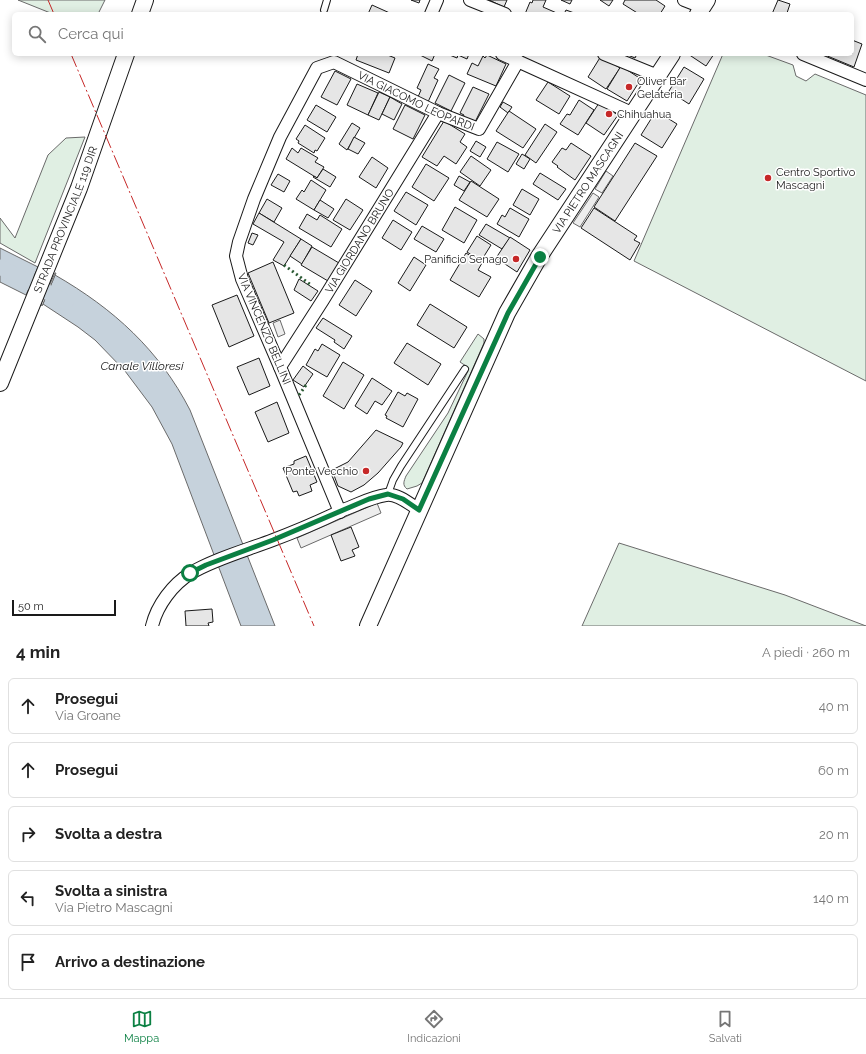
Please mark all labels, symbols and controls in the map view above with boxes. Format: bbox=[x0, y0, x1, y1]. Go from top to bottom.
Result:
search box bbox=[12, 12, 854, 56]
icon: search bbox=[26, 23, 48, 45]
text: Cerca qui bbox=[58, 25, 124, 43]
street label: VIA GIACOMO LEOPARDI bbox=[356, 68, 477, 133]
place label: Oliver Bar Gelateria bbox=[637, 75, 687, 101]
marker: Oliver Bar Gelateria bbox=[624, 82, 634, 92]
place label: Chihuahua bbox=[617, 108, 671, 121]
marker: Chihuahua bbox=[604, 109, 614, 119]
street label: VIA PIETRO MASCAGNI bbox=[550, 129, 626, 236]
street label: STRADA PROVINCIALE 119 DIR bbox=[31, 145, 100, 295]
place label: Centro Sportivo Mascagni bbox=[776, 166, 856, 192]
marker: Centro Sportivo Mascagni bbox=[763, 173, 773, 183]
street label: VIA GIORDANO BRUNO bbox=[322, 186, 396, 296]
route end bbox=[531, 248, 549, 266]
place label: Panificio Senago bbox=[424, 253, 508, 266]
marker: Panificio Senago bbox=[511, 254, 521, 264]
street label: VIA VINCENZO BELLINI bbox=[235, 271, 293, 387]
water label: Canale Villoresi bbox=[100, 359, 184, 373]
place label: Ponte Vecchio bbox=[285, 465, 358, 478]
marker: Ponte Vecchio bbox=[361, 466, 371, 476]
route start bbox=[181, 564, 199, 582]
scale bar bbox=[12, 598, 116, 617]
text: 50 m bbox=[18, 600, 44, 613]
text: 4 min bbox=[16, 642, 60, 662]
text: A piedi · 260 m bbox=[762, 645, 850, 660]
text: Prosegui bbox=[55, 690, 118, 708]
icon: ahead bbox=[17, 695, 39, 717]
text: 40 m bbox=[819, 699, 849, 714]
text: Via Groane bbox=[55, 708, 121, 723]
icon: ahead bbox=[17, 759, 39, 781]
text: Prosegui bbox=[55, 761, 118, 779]
text: 60 m bbox=[818, 763, 849, 778]
icon: right bbox=[17, 823, 39, 845]
text: Svolta a destra bbox=[55, 825, 162, 843]
text: 20 m bbox=[819, 827, 849, 842]
text: Svolta a sinistra bbox=[55, 882, 167, 900]
icon: left bbox=[17, 887, 39, 909]
text: 140 m bbox=[813, 891, 849, 906]
text: Via Pietro Mascagni bbox=[55, 900, 173, 915]
icon: arrive bbox=[17, 951, 39, 973]
text: Arrivo a destinazione bbox=[55, 953, 205, 971]
tab: Mappa bbox=[124, 1008, 159, 1045]
tab: Indicazioni bbox=[407, 1008, 461, 1045]
tab: Salvati bbox=[709, 1008, 742, 1045]

